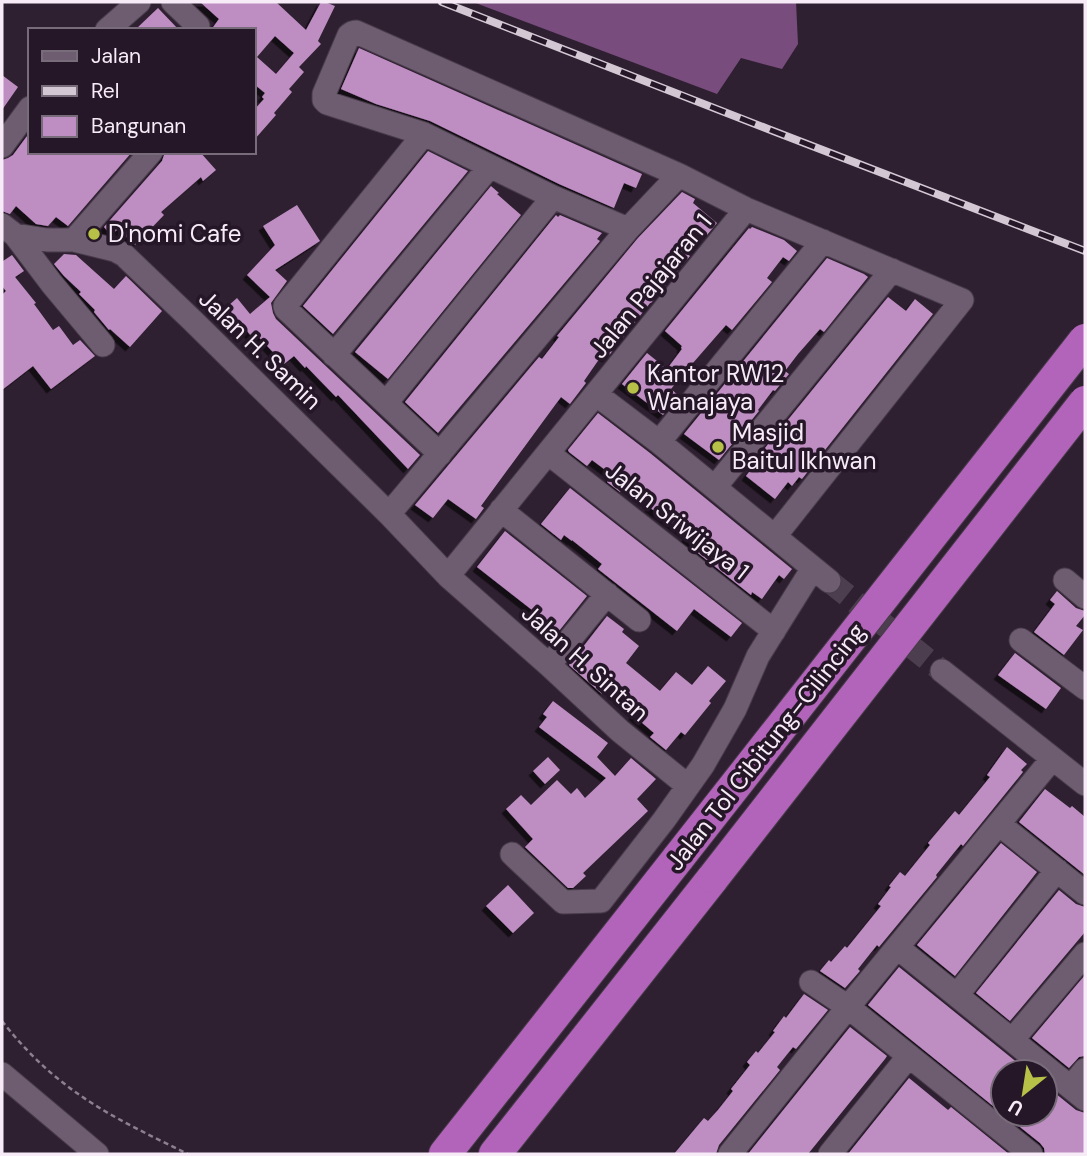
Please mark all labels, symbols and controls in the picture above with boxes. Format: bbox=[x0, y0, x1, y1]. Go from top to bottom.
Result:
legend bbox=[28, 28, 256, 154]
text: Jalan bbox=[91, 42, 141, 70]
text: Rel bbox=[91, 77, 119, 105]
text: Bangunan bbox=[91, 112, 186, 140]
street label: Jalan Pajajaran 1 bbox=[583, 207, 718, 364]
place label: D'nomi Cafe bbox=[108, 218, 241, 249]
marker: D'nomi Cafe bbox=[86, 226, 102, 242]
street label: Jalan H. Samin bbox=[192, 283, 328, 416]
place label: Kantor RW12 Wanajaya bbox=[647, 358, 784, 417]
marker: Kantor RW12 Wanajaya bbox=[625, 380, 641, 396]
place label: Masjid Baitul Ikhwan bbox=[732, 417, 876, 476]
marker: Masjid Baitul Ikhwan bbox=[710, 439, 726, 455]
street label: Jalan Sriwijaya 1 bbox=[599, 455, 756, 586]
street label: Jalan H. Sintan bbox=[515, 597, 655, 728]
street label: Jalan Tol Cibitung–Cilincing bbox=[659, 617, 872, 877]
north arrow bbox=[989, 1058, 1059, 1128]
text: U bbox=[1004, 1093, 1028, 1121]

